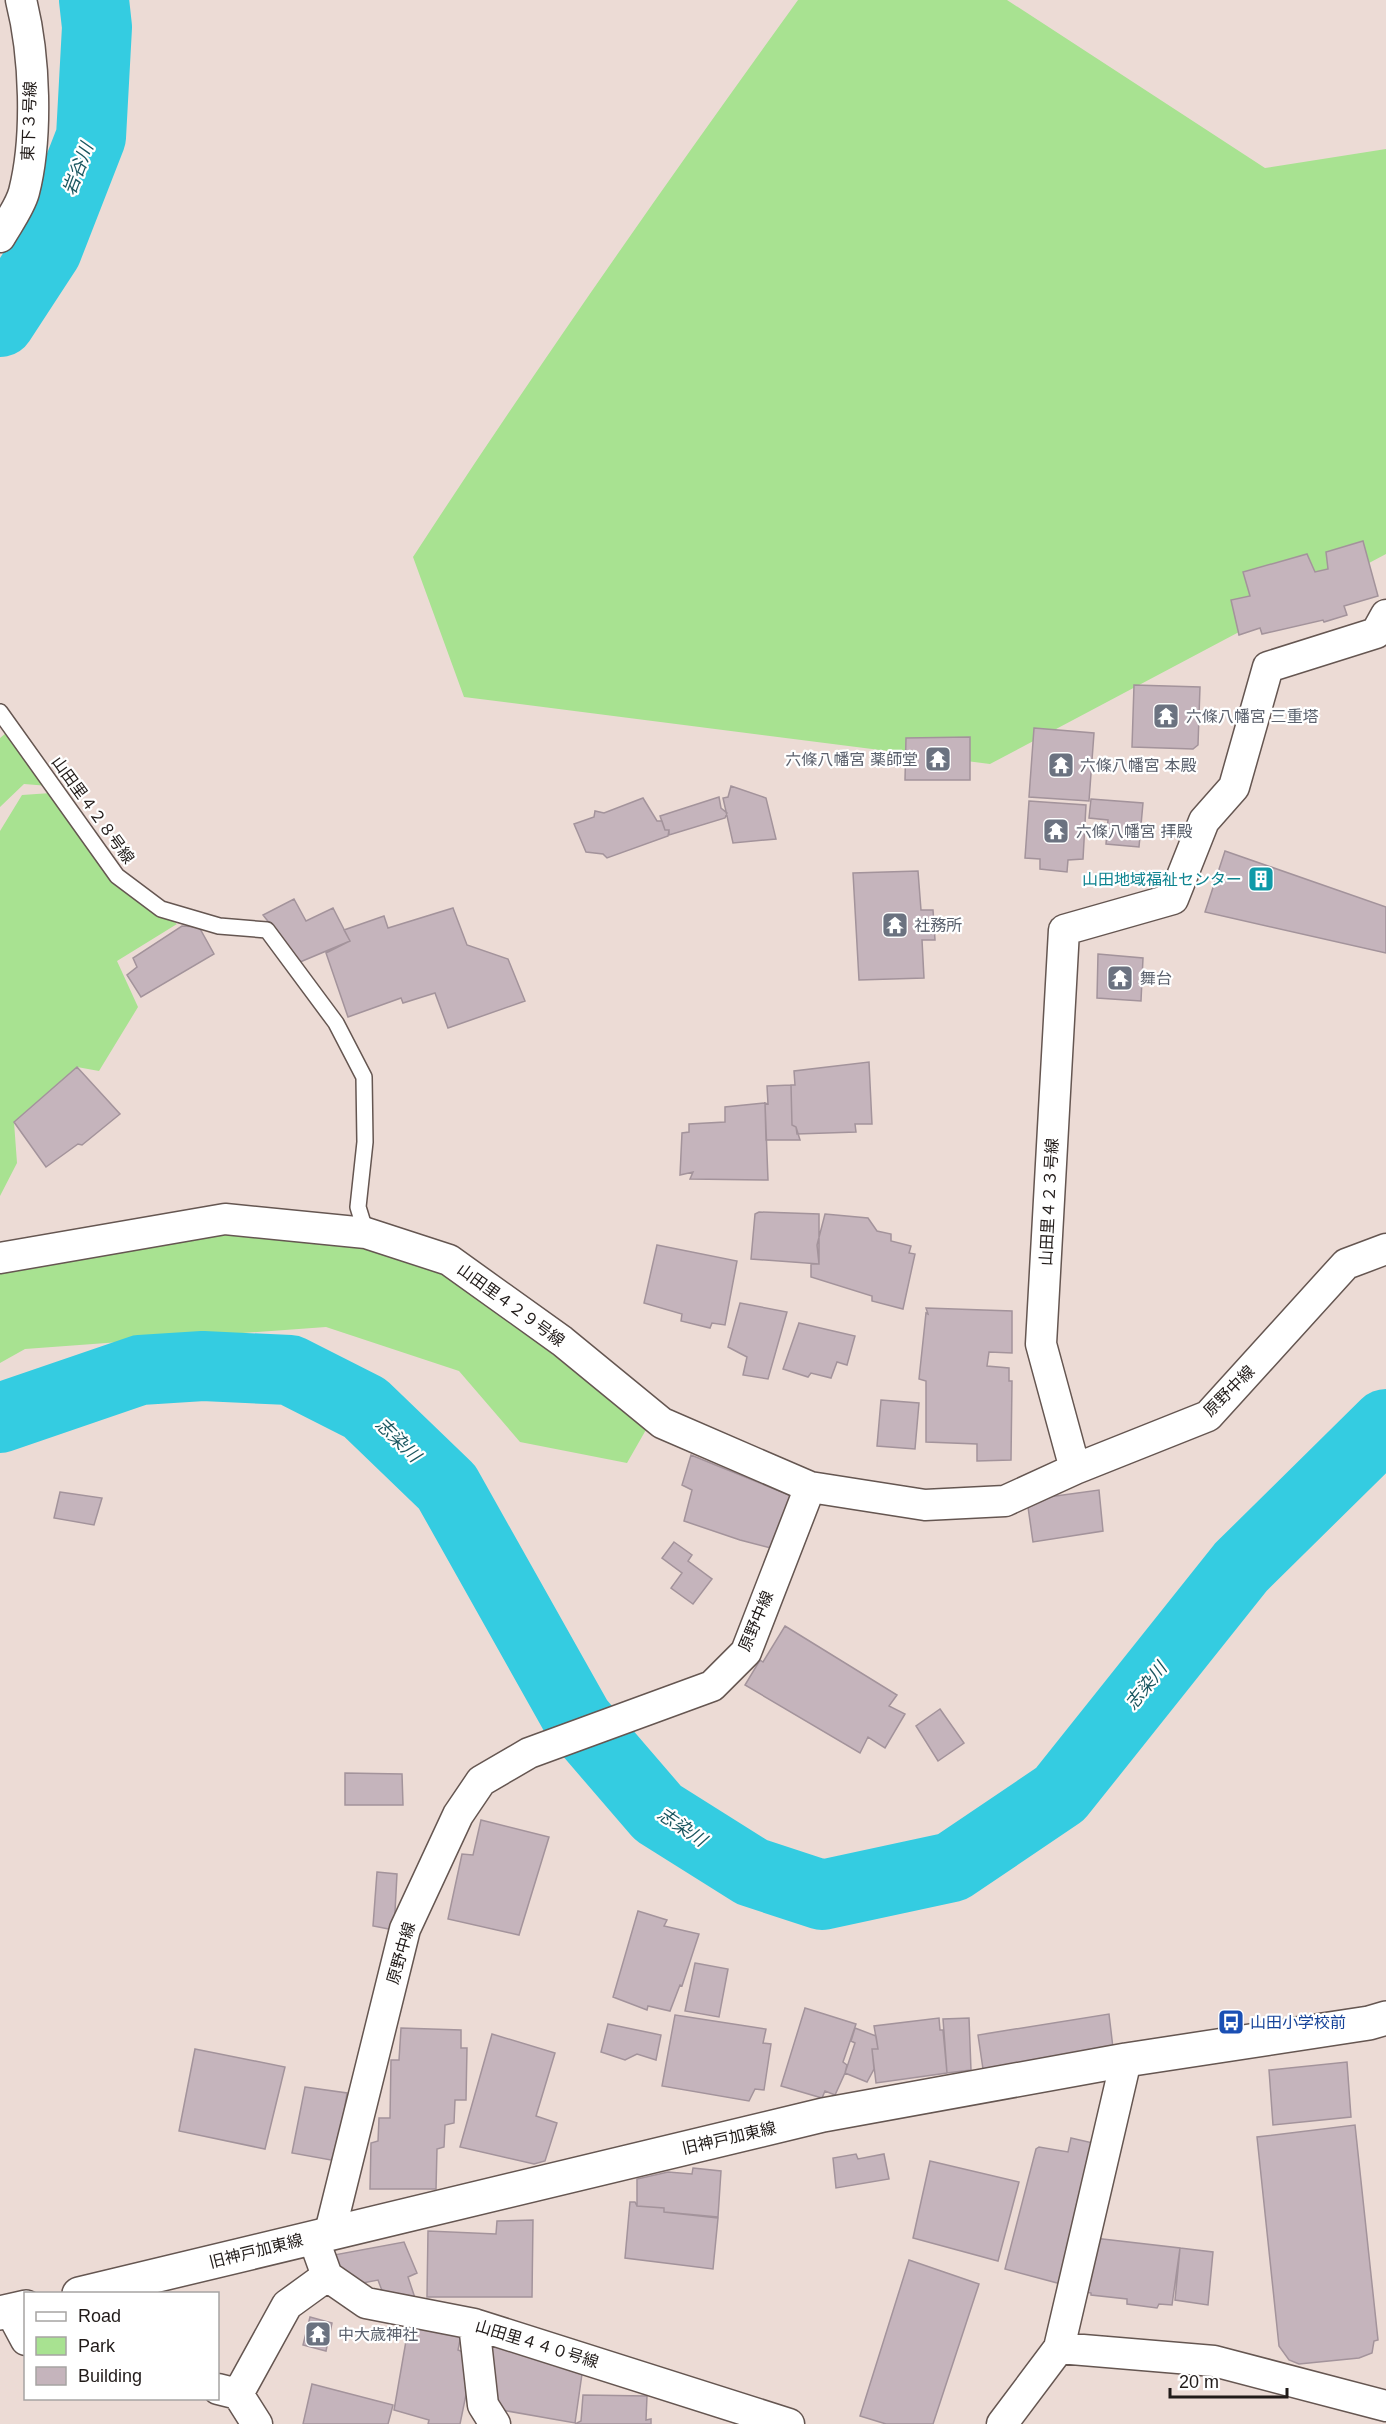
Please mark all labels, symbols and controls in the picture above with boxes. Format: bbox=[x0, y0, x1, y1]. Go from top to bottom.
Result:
street label: 東下３号線 bbox=[19, 81, 39, 161]
water label: 岩谷川 bbox=[59, 138, 98, 198]
temple icon: 六條八幡宮 三重塔 bbox=[1151, 701, 1181, 731]
place label: 六條八幡宮 三重塔 bbox=[1186, 708, 1318, 725]
temple icon: 六條八幡宮 薬師堂 bbox=[923, 744, 953, 774]
temple icon: 六條八幡宮 本殿 bbox=[1046, 750, 1076, 780]
place label: 六條八幡宮 薬師堂 bbox=[786, 751, 918, 768]
street label: 山田里４２８号線 bbox=[49, 753, 137, 867]
place label: 六條八幡宮 本殿 bbox=[1080, 757, 1196, 774]
temple icon: 六條八幡宮 拝殿 bbox=[1041, 816, 1071, 846]
place label: 六條八幡宮 拝殿 bbox=[1076, 823, 1192, 840]
building icon: 山田地域福祉センター bbox=[1246, 864, 1276, 894]
place label: 山田地域福祉センター bbox=[1082, 871, 1242, 888]
temple icon: 社務所 bbox=[880, 910, 910, 940]
place label: 社務所 bbox=[914, 917, 962, 934]
temple icon: 舞台 bbox=[1105, 963, 1135, 993]
place label: 舞台 bbox=[1140, 970, 1172, 987]
street label: 山田里４２３号線 bbox=[1037, 1138, 1061, 1266]
street label: 山田里４２９号線 bbox=[454, 1261, 568, 1349]
street label: 原野中線 bbox=[1200, 1362, 1258, 1420]
water label: 志染川 bbox=[372, 1414, 426, 1467]
street label: 原野中線 bbox=[736, 1588, 776, 1654]
water label: 志染川 bbox=[1121, 1657, 1172, 1713]
water label: 志染川 bbox=[654, 1804, 712, 1852]
street label: 原野中線 bbox=[384, 1920, 418, 1986]
bus stop icon: 山田小学校前 bbox=[1216, 2007, 1246, 2037]
place label: 山田小学校前 bbox=[1250, 2014, 1346, 2031]
street label: 旧神戸加東線 bbox=[680, 2119, 778, 2157]
street label: 旧神戸加東線 bbox=[207, 2231, 305, 2271]
legend bbox=[24, 2292, 219, 2400]
text: Road bbox=[78, 2306, 121, 2326]
street label: 山田里４４０号線 bbox=[473, 2317, 601, 2371]
temple icon: 中大歳神社 bbox=[303, 2319, 333, 2349]
place label: 中大歳神社 bbox=[338, 2326, 418, 2343]
text: Park bbox=[78, 2336, 116, 2356]
scale bar bbox=[1170, 2361, 1287, 2399]
text: Building bbox=[78, 2366, 142, 2386]
text: 20 m bbox=[1179, 2372, 1219, 2392]

